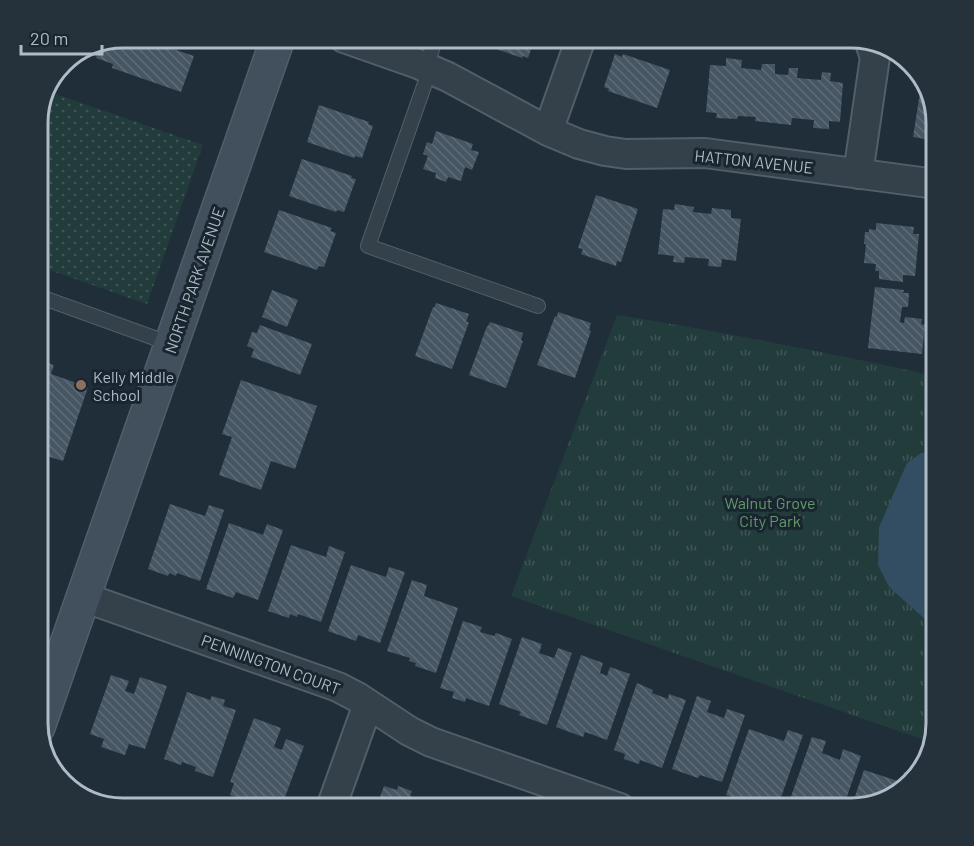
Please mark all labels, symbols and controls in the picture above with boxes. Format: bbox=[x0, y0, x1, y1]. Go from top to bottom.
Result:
scale bar bbox=[21, 18, 102, 56]
text: 20 m bbox=[30, 27, 68, 49]
street label: HATTON AVENUE bbox=[694, 145, 814, 177]
street label: NORTH PARK AVENUE bbox=[160, 204, 228, 356]
place label: Kelly Middle School bbox=[93, 367, 174, 404]
marker: Kelly Middle School bbox=[74, 378, 88, 392]
park label: Walnut Grove City Park bbox=[724, 493, 816, 530]
street label: PENNINGTON COURT bbox=[199, 630, 343, 698]

